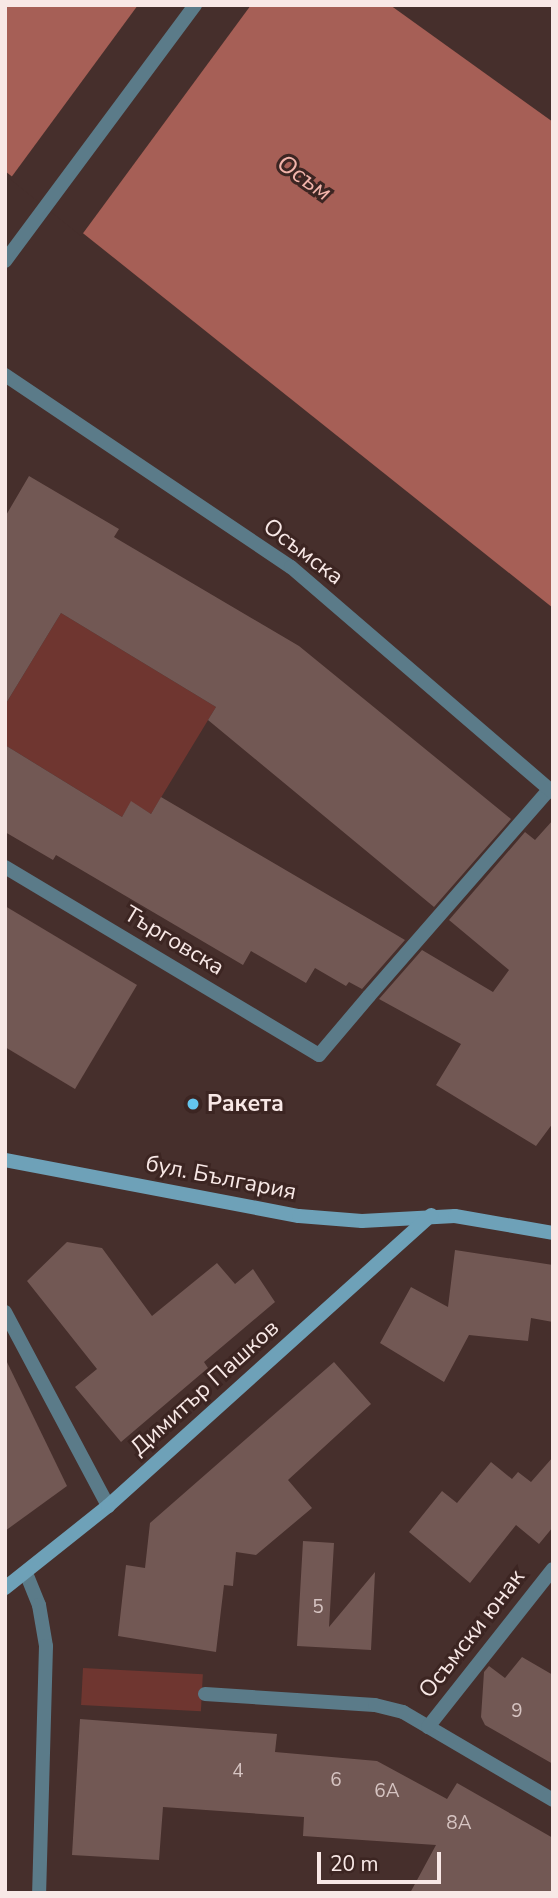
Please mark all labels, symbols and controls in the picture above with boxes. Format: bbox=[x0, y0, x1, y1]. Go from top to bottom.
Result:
water label: Осъм bbox=[271, 149, 337, 207]
street label: Осъмска bbox=[257, 513, 349, 591]
street label: Търговска bbox=[119, 900, 229, 982]
place label: Ракета bbox=[207, 1090, 284, 1118]
marker: Ракета bbox=[185, 1096, 201, 1112]
street label: бул. България bbox=[143, 1150, 299, 1206]
street label: Димитър Пашков bbox=[125, 1314, 285, 1462]
street label: Осъмски юнак bbox=[413, 1564, 531, 1704]
house number: 5 bbox=[312, 1597, 324, 1619]
house number: 9 bbox=[511, 1701, 523, 1723]
house number: 4 bbox=[232, 1761, 244, 1783]
house number: 6 bbox=[330, 1770, 342, 1792]
house number: 6А bbox=[374, 1781, 400, 1803]
house number: 8А bbox=[446, 1813, 472, 1835]
scale bar bbox=[320, 1839, 444, 1883]
text: 20 m bbox=[330, 1850, 379, 1878]

